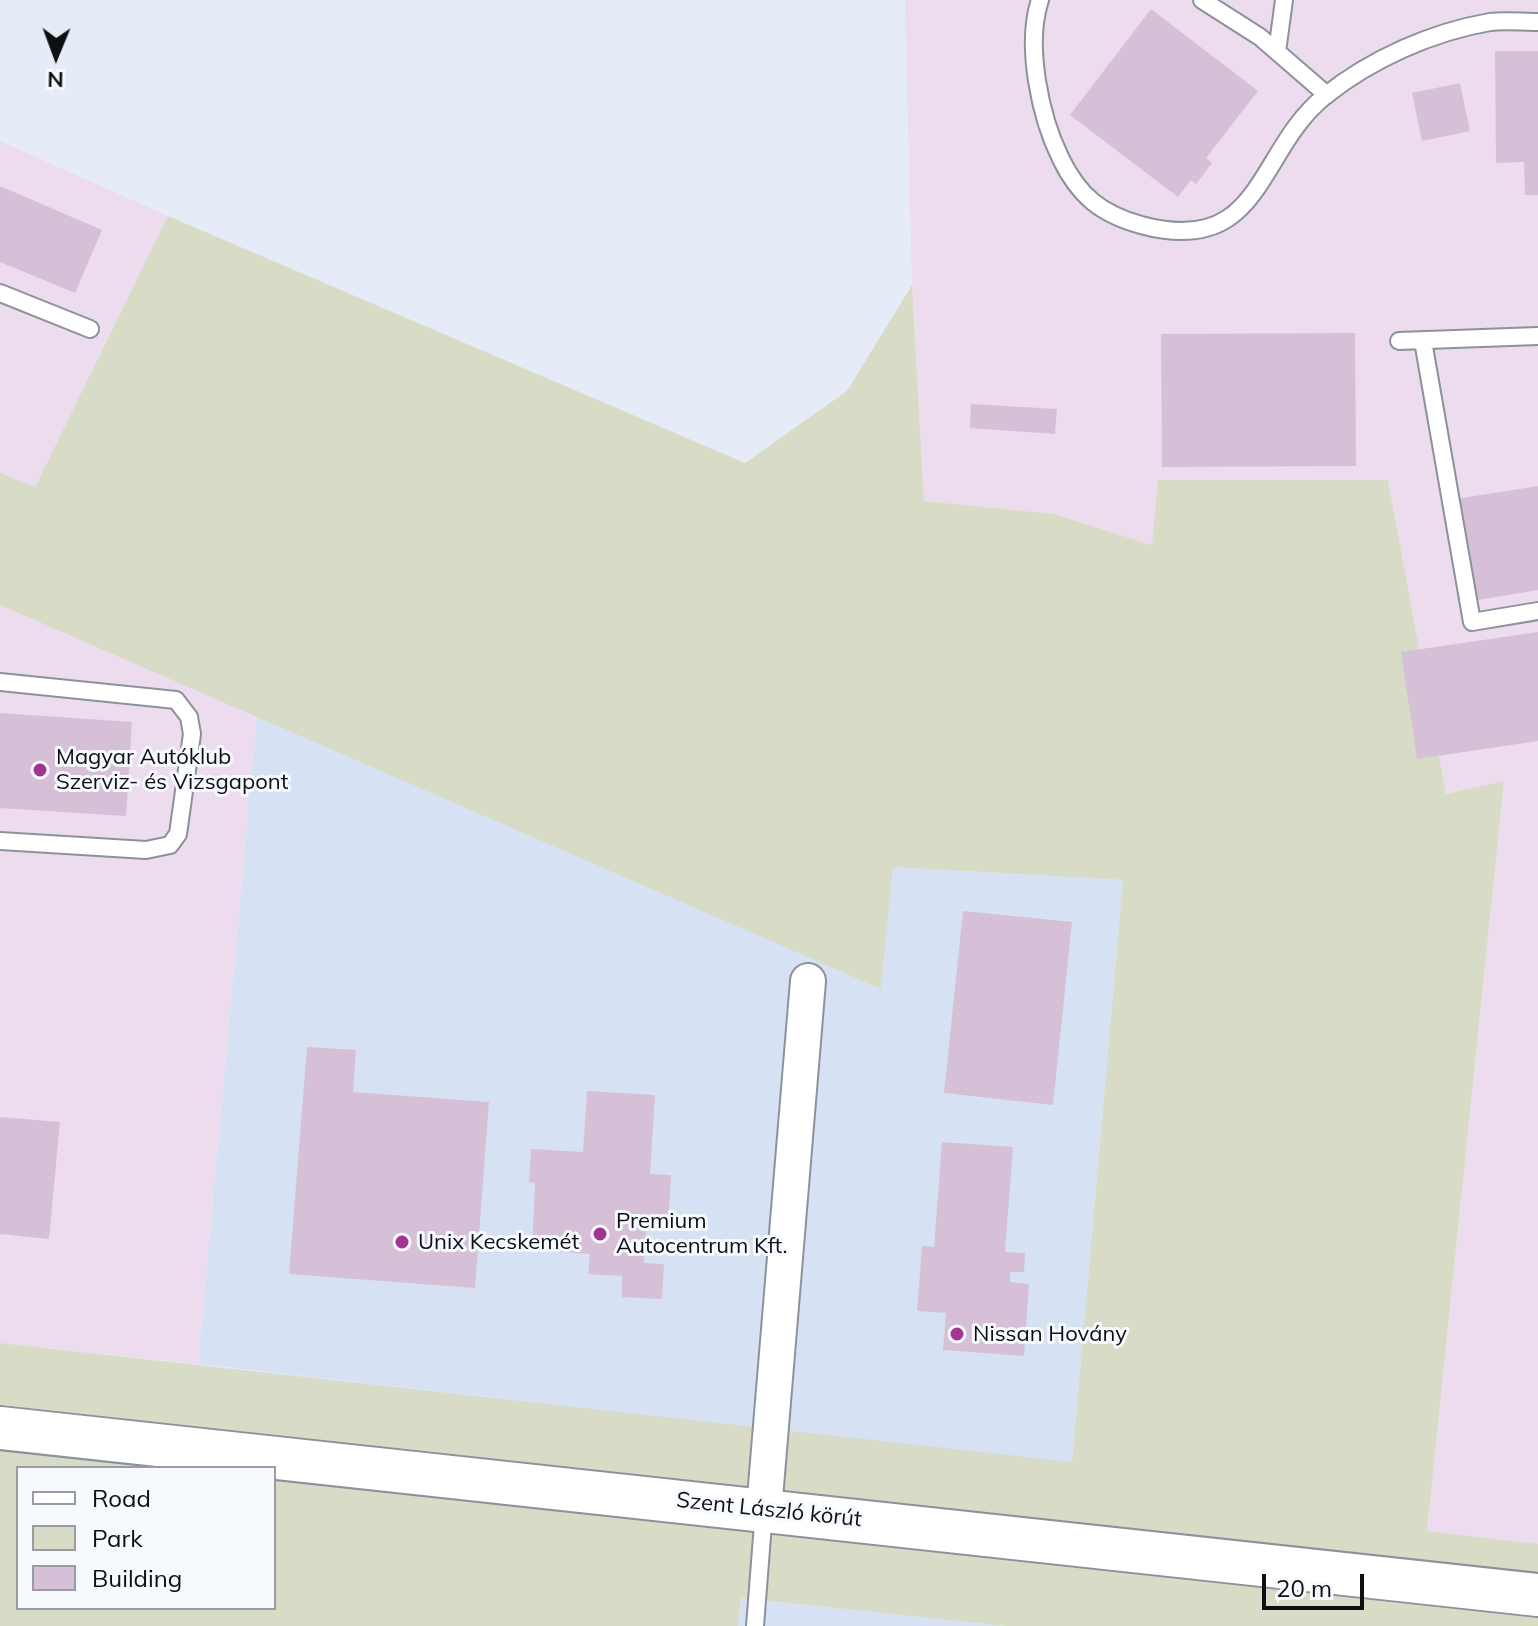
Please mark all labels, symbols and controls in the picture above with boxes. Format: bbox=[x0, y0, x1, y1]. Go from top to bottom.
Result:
north arrow bbox=[16, 16, 96, 96]
text: N bbox=[47, 66, 64, 94]
place label: Magyar Autóklub Szerviz- és Vizsgapont bbox=[56, 744, 288, 796]
marker: Magyar Autóklub Szerviz- és Vizsgapont bbox=[31, 761, 49, 779]
place label: Premium Autocentrum Kft. bbox=[616, 1208, 788, 1260]
marker: Premium Autocentrum Kft. bbox=[591, 1225, 609, 1243]
place label: Unix Kecskemét bbox=[418, 1229, 579, 1255]
marker: Unix Kecskemét bbox=[393, 1233, 411, 1251]
place label: Nissan Hovány bbox=[973, 1321, 1127, 1347]
marker: Nissan Hovány bbox=[948, 1325, 966, 1343]
legend bbox=[16, 1466, 276, 1610]
text: Road bbox=[92, 1483, 151, 1513]
street label: Szent László körút bbox=[675, 1487, 863, 1533]
text: Park bbox=[92, 1523, 143, 1553]
scale bar bbox=[1266, 1558, 1368, 1608]
text: Building bbox=[92, 1563, 182, 1593]
text: 20 m bbox=[1276, 1573, 1332, 1603]

